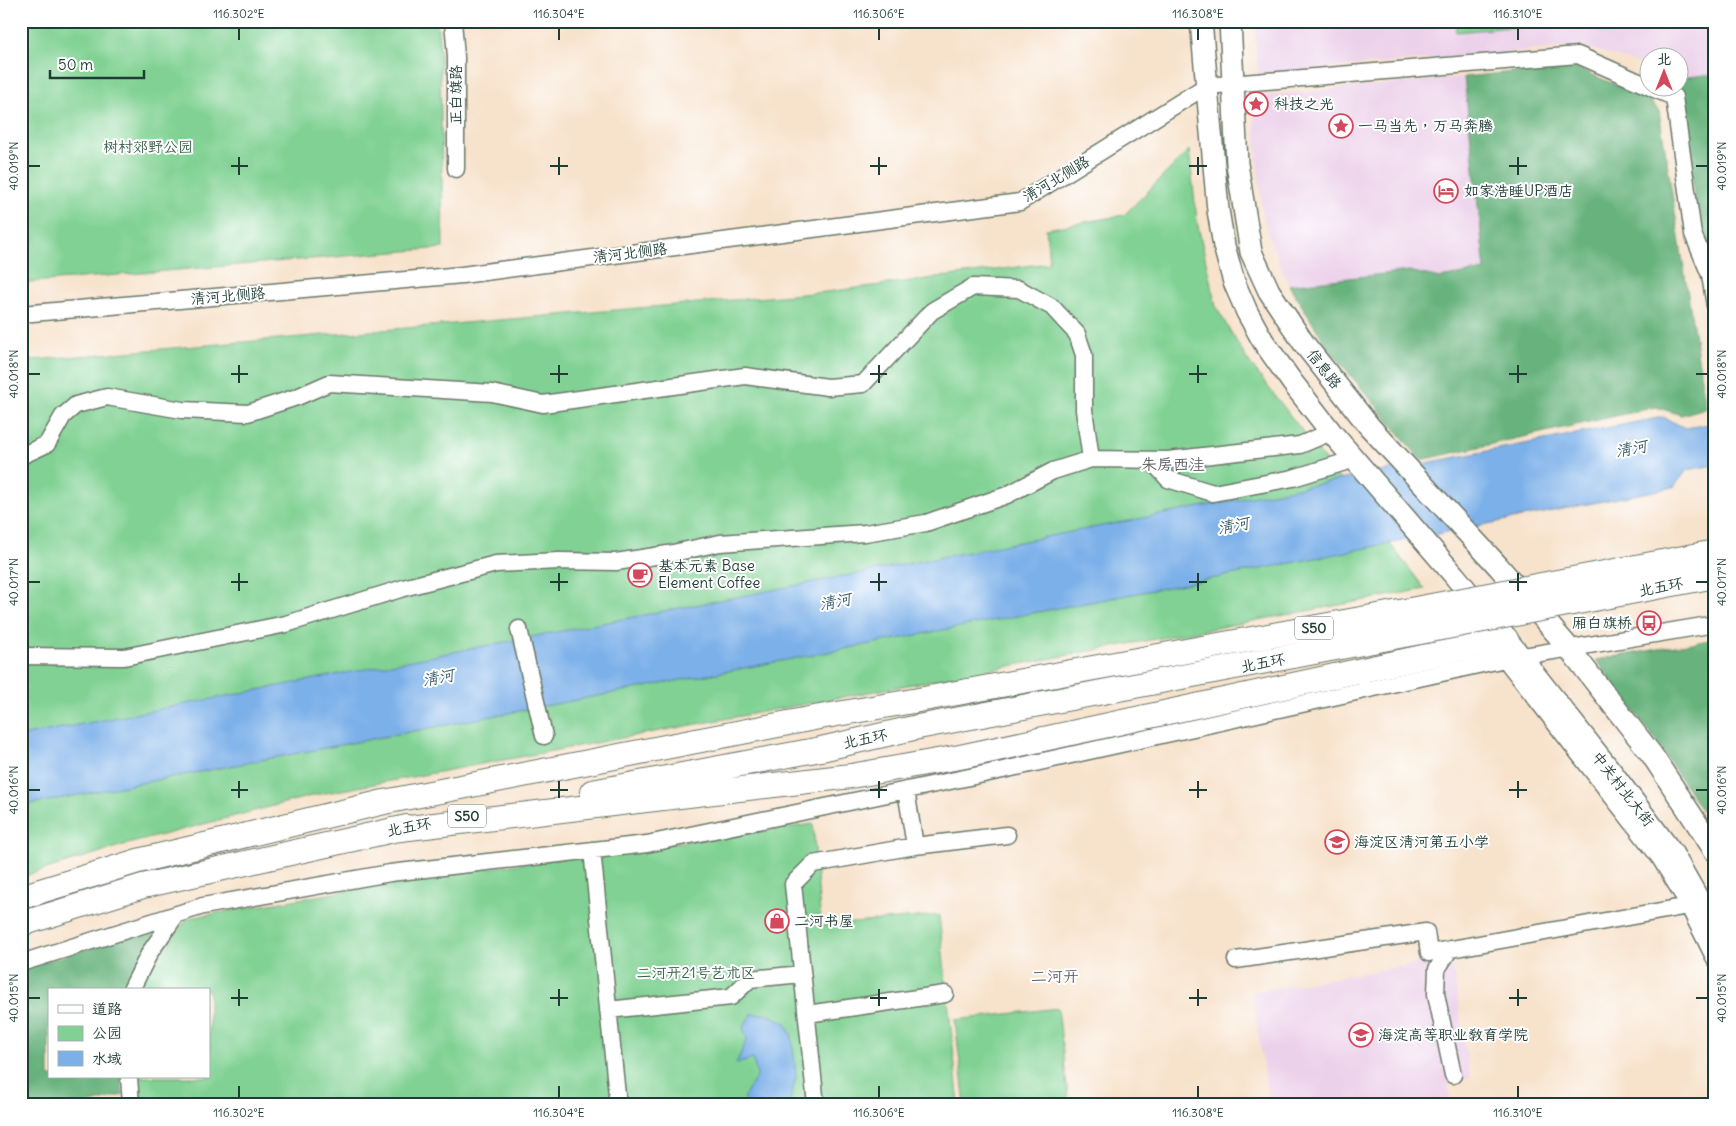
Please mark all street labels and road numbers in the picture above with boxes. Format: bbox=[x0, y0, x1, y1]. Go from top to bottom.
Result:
street label: 正白旗路 bbox=[446, 65, 465, 125]
street label: 清河北侧路 bbox=[1019, 151, 1093, 206]
street label: 清河北侧路 bbox=[592, 239, 668, 267]
street label: 清河北侧路 bbox=[190, 283, 266, 308]
street label: 信息路 bbox=[1303, 345, 1346, 392]
street label: 北五环 bbox=[1637, 573, 1685, 600]
road number: S50 bbox=[1295, 616, 1333, 640]
street label: 北五环 bbox=[1239, 649, 1287, 676]
street label: 北五环 bbox=[841, 725, 889, 752]
street label: 中关村北大街 bbox=[1588, 747, 1659, 830]
road number: S50 bbox=[448, 804, 486, 828]
street label: 北五环 bbox=[385, 813, 433, 840]

